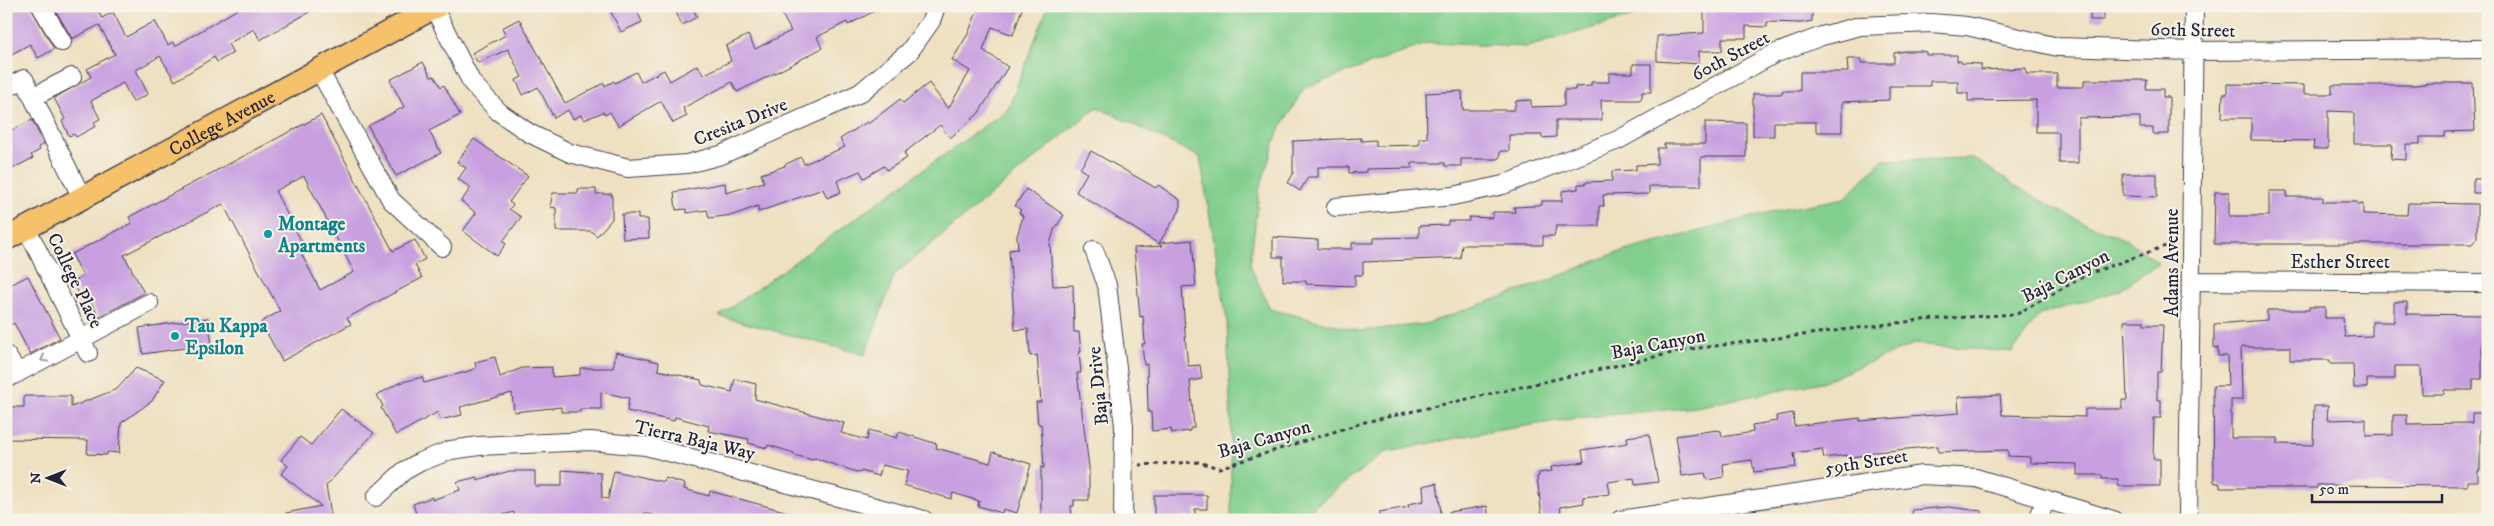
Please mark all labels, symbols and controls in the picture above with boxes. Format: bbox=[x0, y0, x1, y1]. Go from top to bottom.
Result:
street label: 60th Street bbox=[2150, 18, 2236, 43]
street label: 60th Street bbox=[1688, 26, 1774, 86]
street label: College Avenue bbox=[165, 86, 279, 162]
street label: Cresita Drive bbox=[690, 93, 791, 152]
street label: Adams Avenue bbox=[2161, 208, 2184, 318]
place label: Montage Apartments bbox=[277, 213, 366, 258]
marker: Montage Apartments bbox=[262, 228, 274, 240]
street label: College Place bbox=[42, 229, 108, 332]
street label: Baja Canyon bbox=[2018, 244, 2113, 308]
street label: Esther Street bbox=[2290, 251, 2390, 274]
place label: Tau Kappa Epsilon bbox=[184, 315, 269, 360]
street label: Baja Canyon bbox=[1609, 324, 1707, 365]
marker: Tau Kappa Epsilon bbox=[169, 330, 181, 342]
street label: Baja Drive bbox=[1083, 345, 1114, 426]
one-way arrow bbox=[40, 353, 49, 363]
street label: Tierra Baja Way bbox=[632, 415, 758, 466]
street label: Baja Canyon bbox=[1215, 415, 1314, 464]
street label: 59th Street bbox=[1823, 445, 1910, 480]
north arrow bbox=[22, 454, 72, 504]
scale bar bbox=[2312, 471, 2442, 503]
text: N bbox=[27, 472, 45, 484]
text: 50 m bbox=[2319, 480, 2349, 499]

